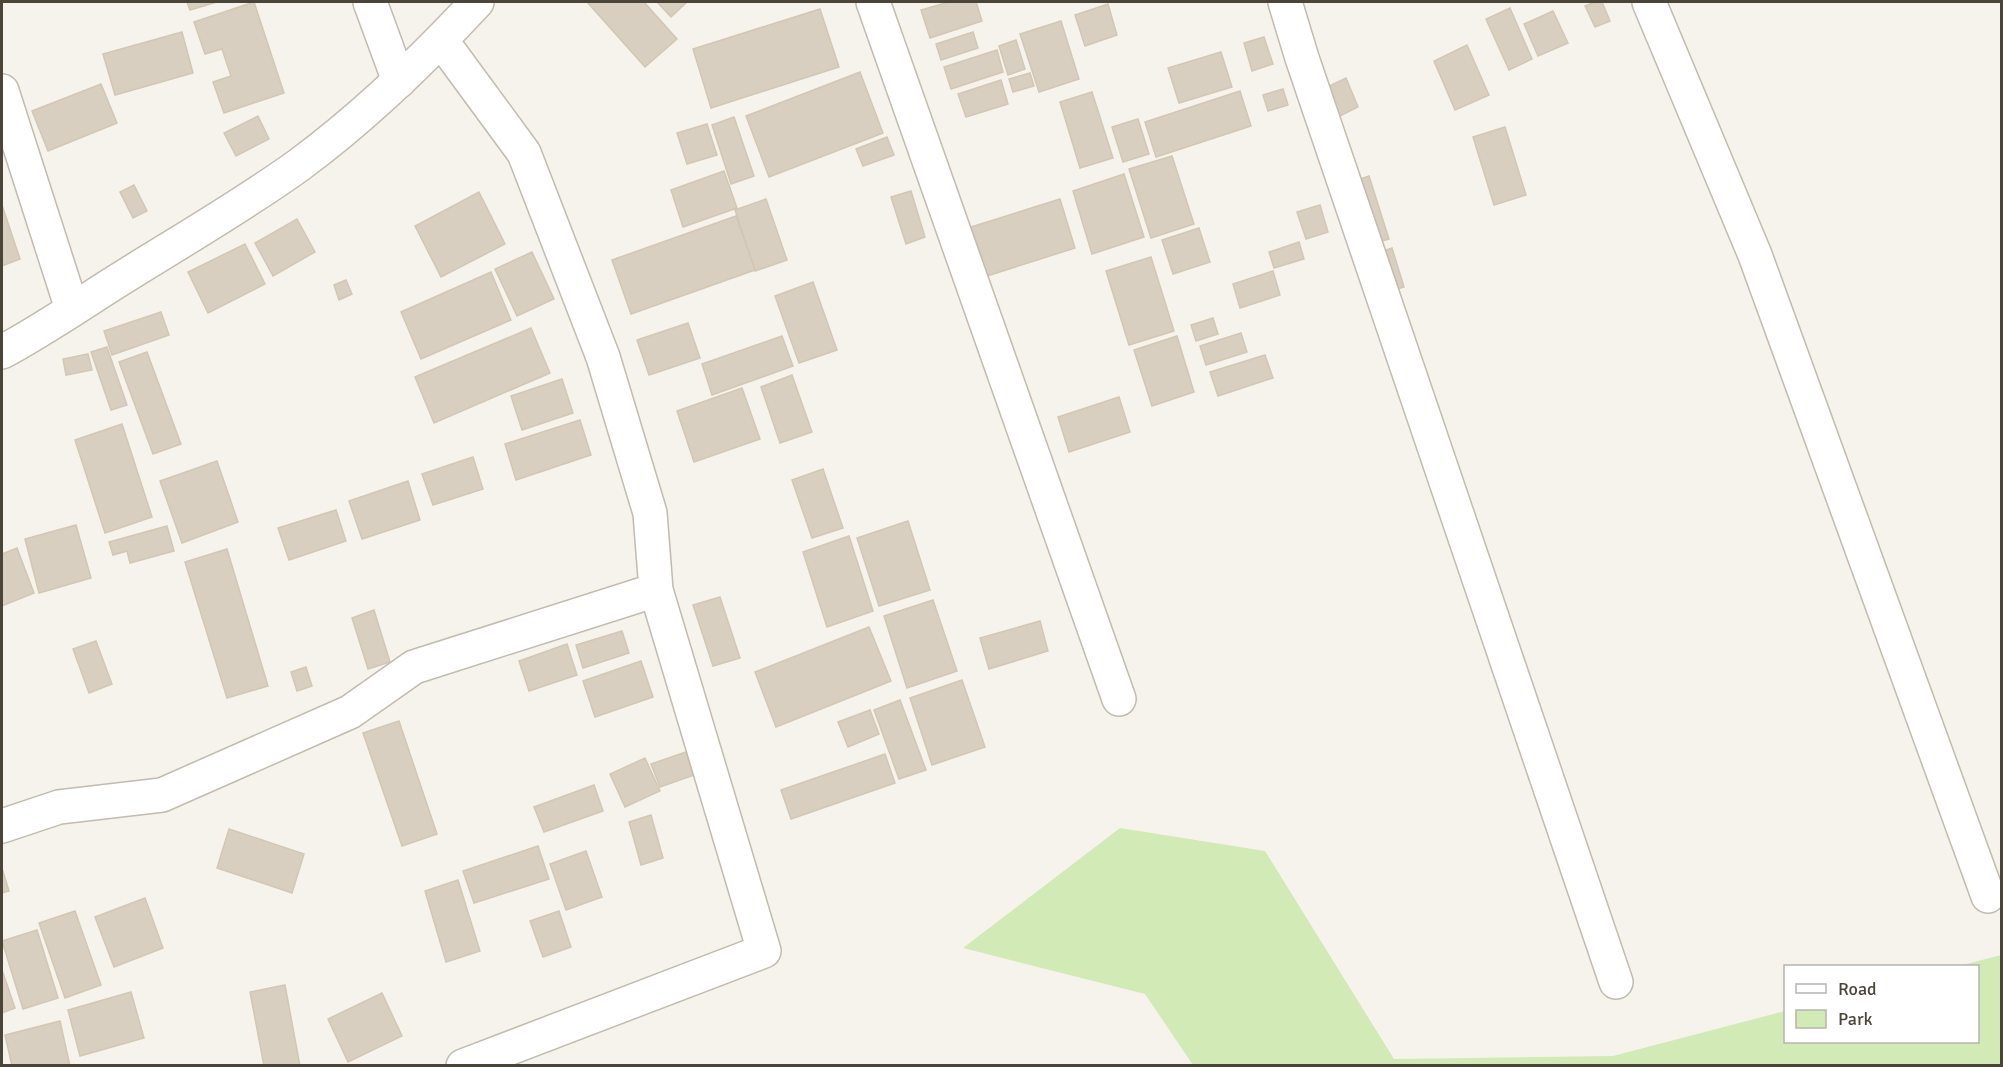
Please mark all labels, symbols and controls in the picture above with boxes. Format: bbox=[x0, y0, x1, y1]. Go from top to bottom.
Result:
legend bbox=[1784, 965, 1979, 1043]
text: Road bbox=[1838, 978, 1877, 1000]
text: Park bbox=[1838, 1008, 1873, 1030]

